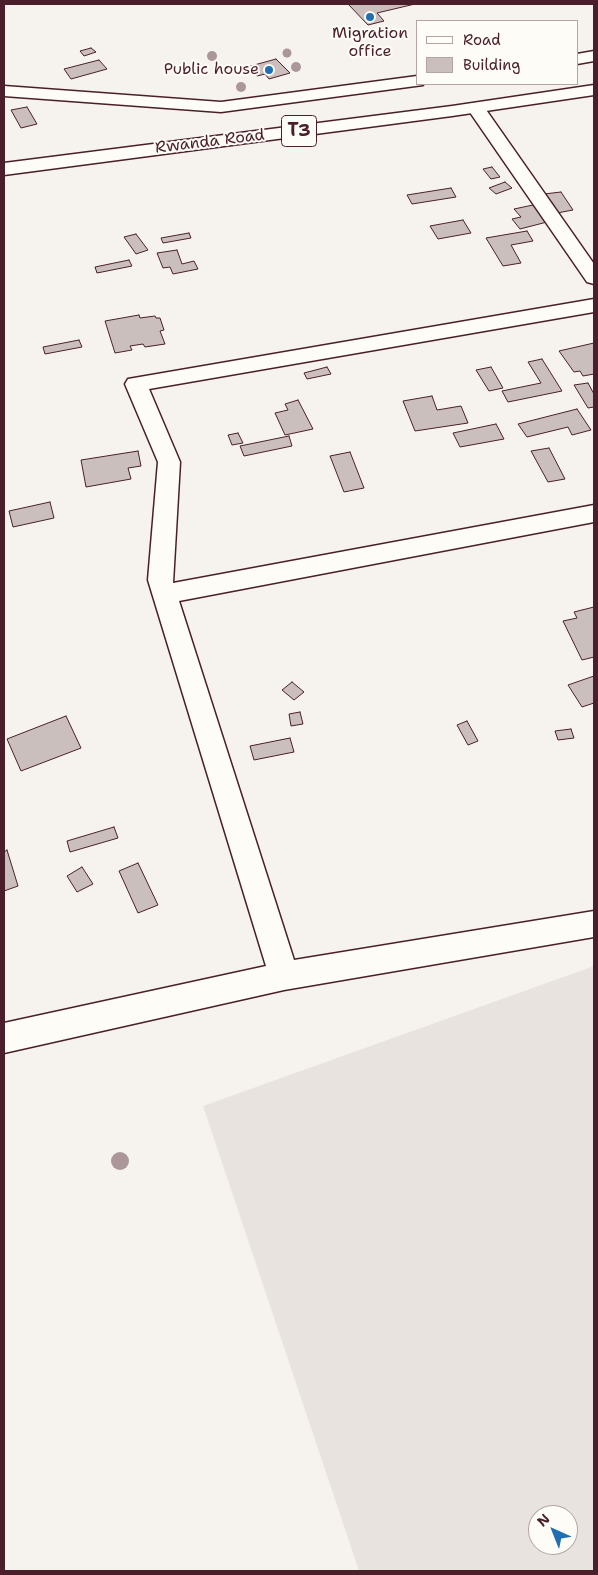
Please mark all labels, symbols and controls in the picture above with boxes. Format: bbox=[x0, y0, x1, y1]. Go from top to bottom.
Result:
marker: Migration office bbox=[364, 11, 376, 23]
legend bbox=[416, 20, 578, 85]
place label: Migration office bbox=[332, 24, 408, 62]
text: Road bbox=[463, 30, 501, 50]
text: Building bbox=[463, 55, 520, 75]
place label: Public house bbox=[164, 60, 259, 80]
marker: Public house bbox=[263, 64, 275, 76]
road number: T3 bbox=[282, 115, 316, 146]
street label: Rwanda Road bbox=[154, 126, 266, 158]
north arrow bbox=[528, 1505, 578, 1555]
text: N bbox=[533, 1510, 554, 1530]

